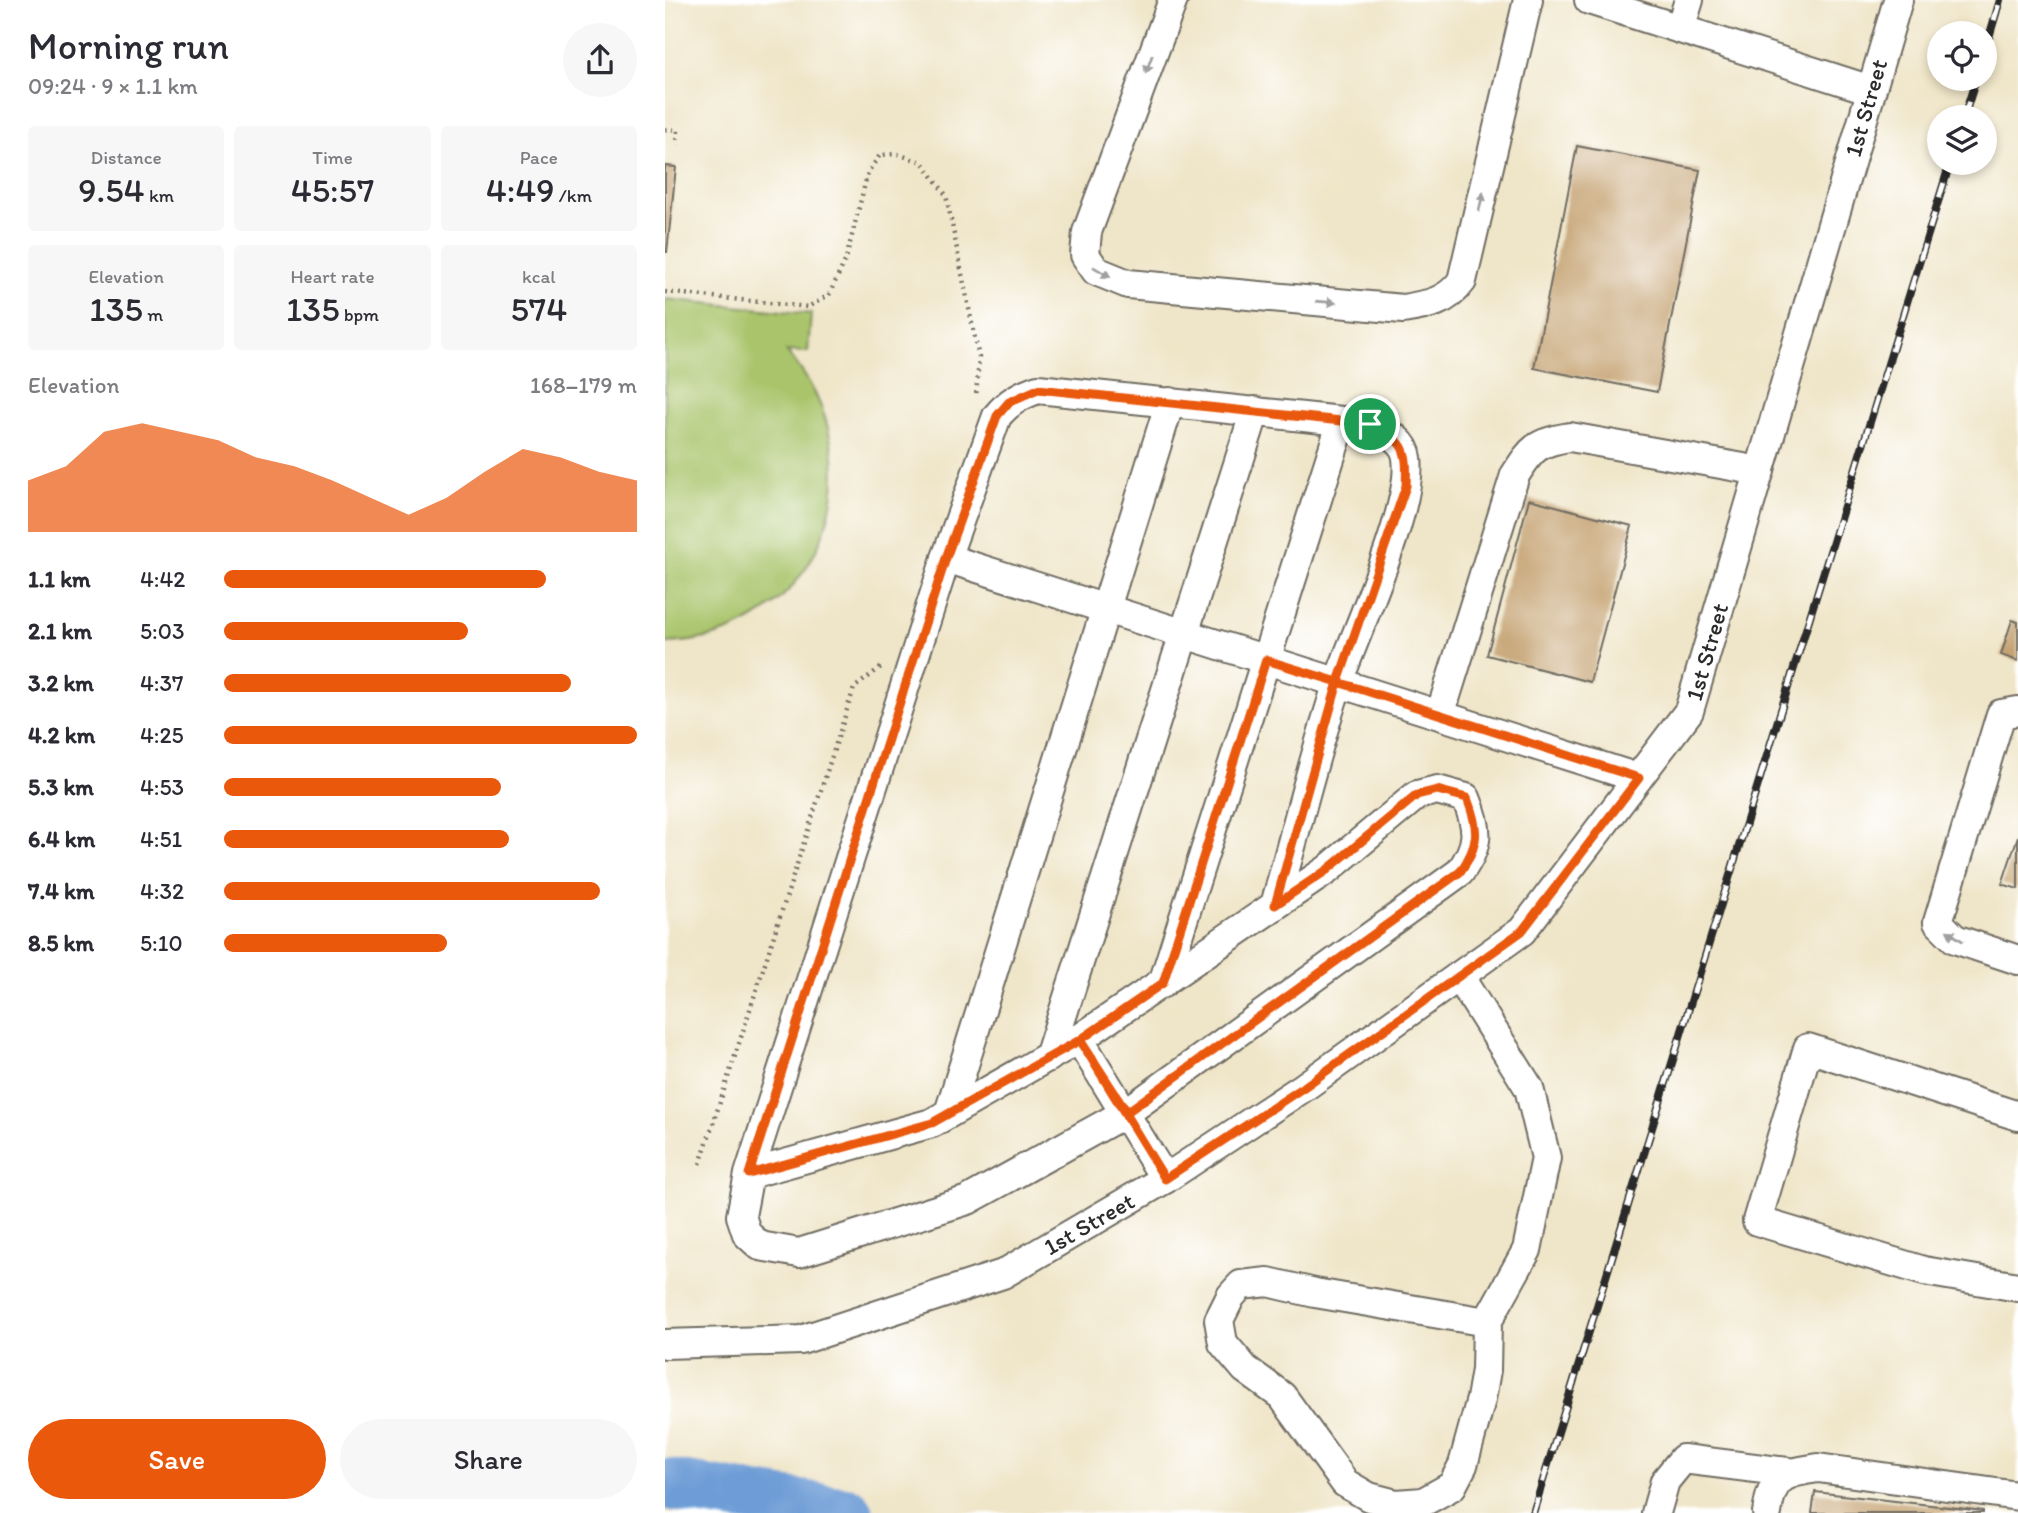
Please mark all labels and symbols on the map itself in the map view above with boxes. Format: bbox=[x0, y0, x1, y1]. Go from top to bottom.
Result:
one-way arrow bbox=[1143, 53, 1154, 74]
street label: 1st Street bbox=[1838, 56, 1893, 160]
one-way arrow bbox=[1475, 191, 1486, 213]
one-way arrow bbox=[1093, 266, 1112, 278]
one-way arrow bbox=[1315, 297, 1337, 308]
pin bbox=[1340, 394, 1400, 454]
street label: 1st Street bbox=[1679, 600, 1734, 704]
one-way arrow bbox=[1946, 929, 1964, 943]
street label: 1st Street bbox=[1038, 1186, 1139, 1261]

